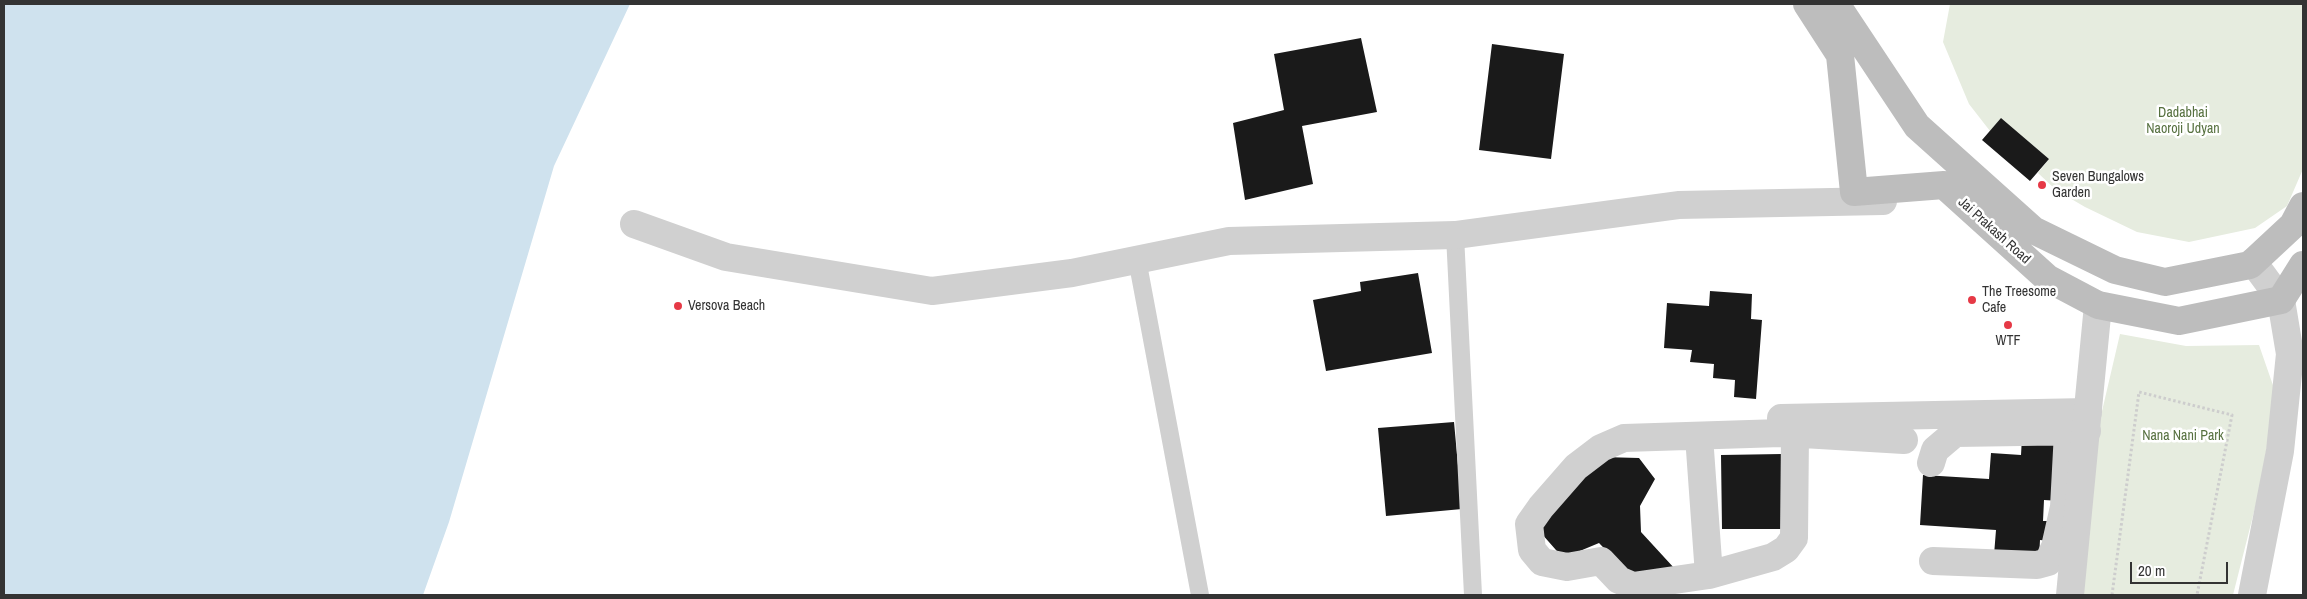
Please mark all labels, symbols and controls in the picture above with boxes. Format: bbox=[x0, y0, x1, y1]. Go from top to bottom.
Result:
park label: Dadabhai Naoroji Udyan bbox=[2146, 105, 2220, 138]
place label: Seven Bungalows Garden bbox=[2052, 169, 2144, 202]
marker: Seven Bungalows Garden bbox=[2036, 179, 2048, 191]
street label: Jai Prakash Road bbox=[1954, 194, 2034, 268]
place label: The Treesome Cafe bbox=[1982, 284, 2056, 316]
marker: The Treesome Cafe bbox=[1966, 294, 1978, 306]
place label: Versova Beach bbox=[688, 298, 765, 314]
marker: Versova Beach bbox=[672, 300, 684, 312]
marker: WTF bbox=[2002, 319, 2014, 331]
place label: WTF bbox=[1996, 333, 2020, 349]
park label: Nana Nani Park bbox=[2142, 428, 2224, 444]
scale bar bbox=[2132, 552, 2230, 584]
text: 20 m bbox=[2138, 560, 2165, 581]

